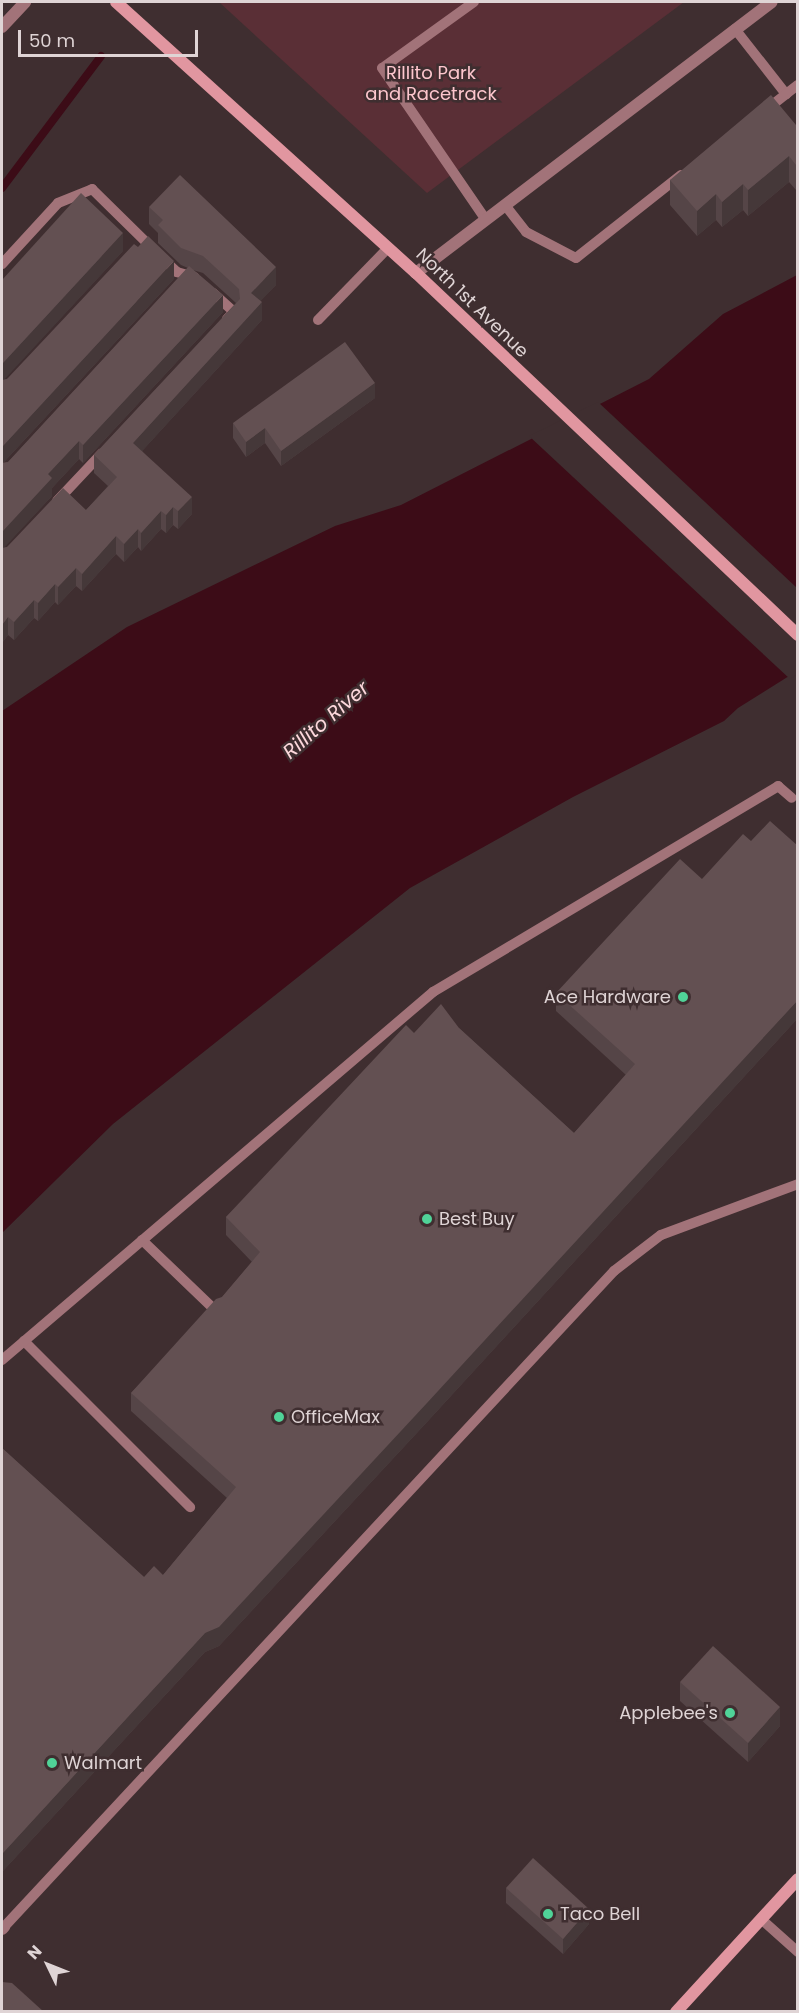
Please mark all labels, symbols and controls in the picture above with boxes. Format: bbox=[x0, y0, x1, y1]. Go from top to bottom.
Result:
scale bar bbox=[21, 18, 201, 56]
text: 50 m bbox=[29, 28, 75, 53]
park label: Rillito Park and Racetrack bbox=[365, 63, 497, 106]
street label: North 1st Avenue bbox=[411, 244, 533, 362]
water label: Rillito River bbox=[278, 676, 374, 764]
place label: Ace Hardware bbox=[544, 986, 671, 1008]
marker: Ace Hardware bbox=[676, 990, 690, 1004]
place label: Best Buy bbox=[439, 1208, 515, 1230]
marker: Best Buy bbox=[420, 1212, 434, 1226]
place label: OfficeMax bbox=[291, 1406, 380, 1428]
marker: OfficeMax bbox=[272, 1410, 286, 1424]
place label: Applebee's bbox=[619, 1702, 718, 1724]
marker: Applebee's bbox=[723, 1706, 737, 1720]
place label: Walmart bbox=[64, 1752, 142, 1774]
marker: Walmart bbox=[45, 1756, 59, 1770]
place label: Taco Bell bbox=[560, 1903, 640, 1925]
marker: Taco Bell bbox=[541, 1907, 555, 1921]
north arrow bbox=[18, 1935, 78, 1995]
text: N bbox=[22, 1940, 47, 1965]

